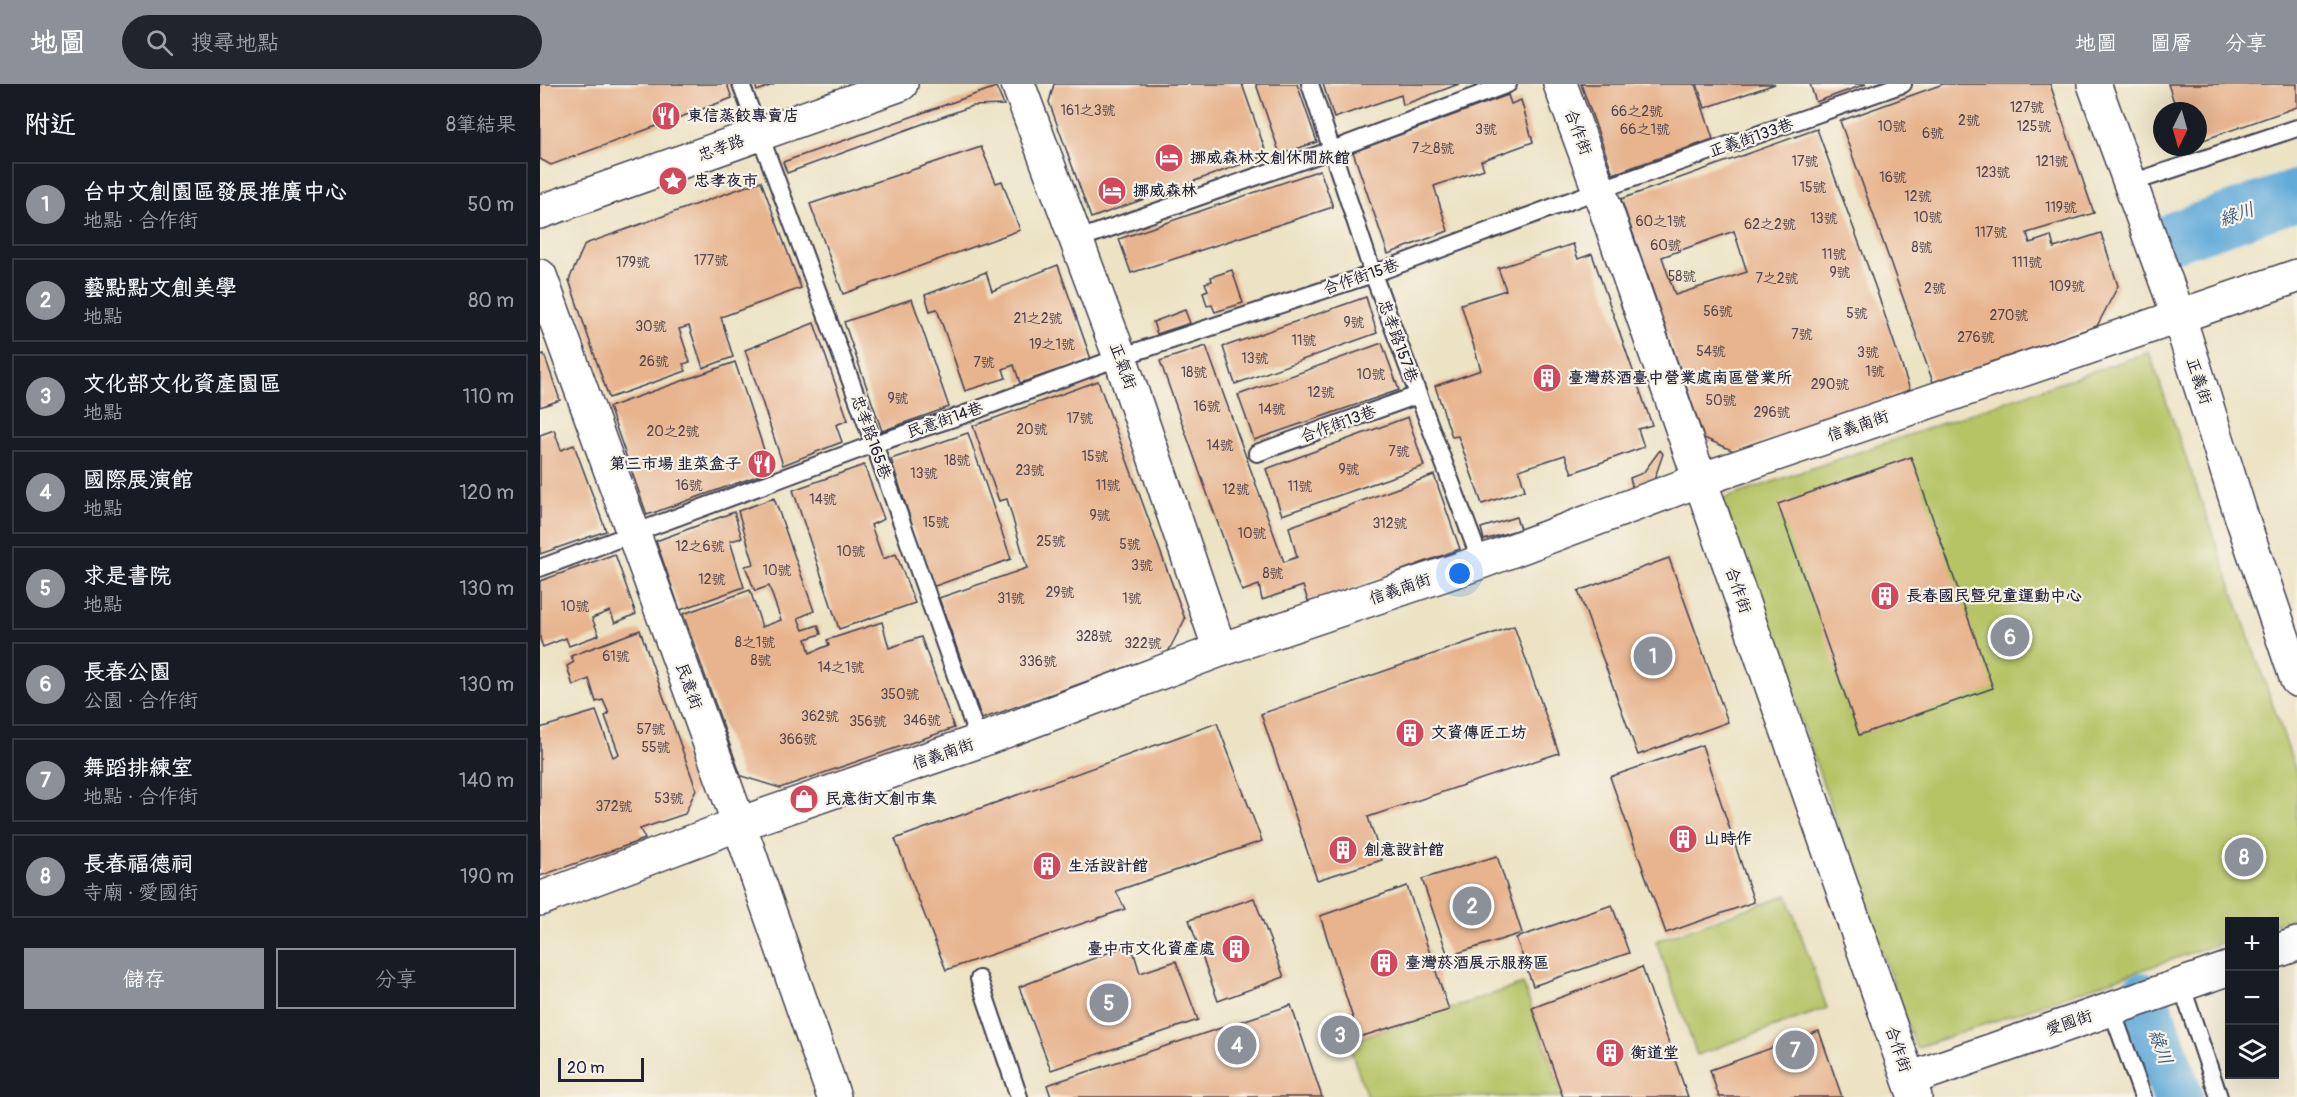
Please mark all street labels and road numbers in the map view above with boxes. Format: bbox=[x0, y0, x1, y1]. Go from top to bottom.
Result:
street label: 合作街 bbox=[1560, 106, 1596, 158]
street label: 正義街133巷 bbox=[1706, 114, 1796, 162]
street label: 忠孝路 bbox=[695, 130, 747, 166]
street label: 合作街15巷 bbox=[1320, 255, 1402, 299]
street label: 忠孝路157巷 bbox=[1374, 297, 1422, 385]
street label: 正氣街 bbox=[1105, 340, 1141, 392]
street label: 正義街 bbox=[2182, 355, 2216, 407]
street label: 忠孝路165巷 bbox=[847, 392, 895, 482]
street label: 民意街14巷 bbox=[904, 398, 986, 442]
street label: 合作街13巷 bbox=[1297, 401, 1379, 447]
street label: 信義南街 bbox=[1824, 406, 1892, 446]
street label: 合作街 bbox=[1721, 564, 1755, 616]
street label: 信義南街 bbox=[1366, 569, 1434, 609]
street label: 民意街 bbox=[671, 660, 707, 712]
street label: 信義南街 bbox=[909, 734, 977, 774]
street label: 愛國街 bbox=[2043, 1006, 2095, 1040]
street label: 合作街 bbox=[1881, 1023, 1915, 1075]

